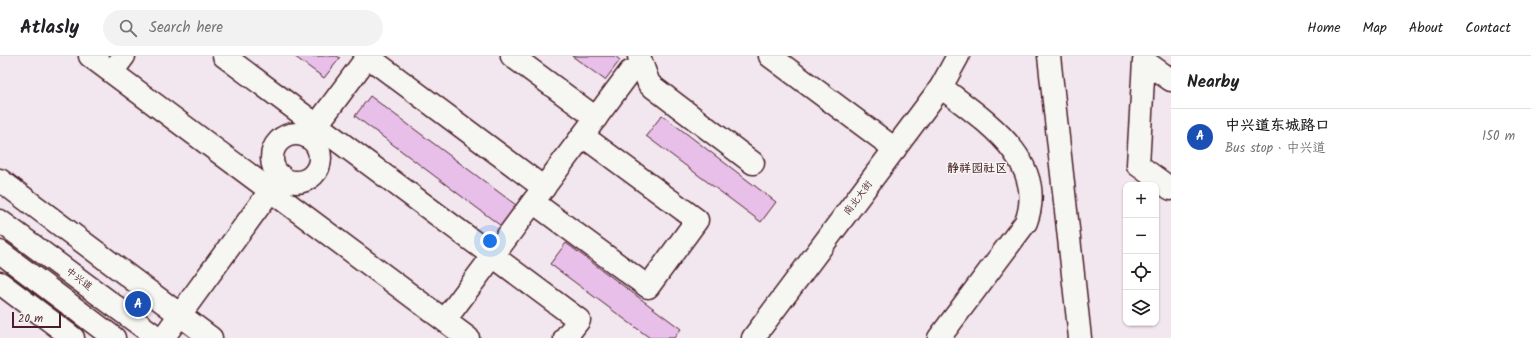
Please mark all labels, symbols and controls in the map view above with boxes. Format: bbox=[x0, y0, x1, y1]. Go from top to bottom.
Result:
search box bbox=[103, 10, 383, 46]
text: Atlasly bbox=[20, 13, 79, 43]
text: Search here bbox=[149, 16, 223, 40]
icon: search bbox=[117, 17, 139, 39]
text: Home bbox=[1307, 17, 1341, 39]
text: Map bbox=[1363, 17, 1387, 39]
text: About bbox=[1409, 17, 1443, 39]
text: Contact bbox=[1465, 17, 1511, 39]
text: Nearby bbox=[1187, 69, 1239, 96]
text: 中兴道东城路口 bbox=[1225, 114, 1330, 138]
text: A bbox=[1196, 126, 1204, 147]
text: 150 m bbox=[1482, 126, 1515, 147]
text: Bus stop · 中兴道 bbox=[1225, 138, 1325, 159]
district label: 静祥园社区 bbox=[947, 159, 1007, 178]
street label: 南北大街 bbox=[840, 177, 876, 219]
map controls bbox=[1123, 182, 1159, 326]
button: + bbox=[1123, 182, 1159, 218]
button: − bbox=[1123, 218, 1159, 254]
your location bbox=[480, 231, 500, 251]
button: locate bbox=[1123, 254, 1159, 290]
street label: 中兴道 bbox=[62, 264, 96, 294]
pin: A bbox=[125, 289, 151, 319]
button: layers bbox=[1123, 290, 1159, 326]
scale bar bbox=[12, 310, 61, 329]
text: 20 m bbox=[18, 310, 43, 328]

